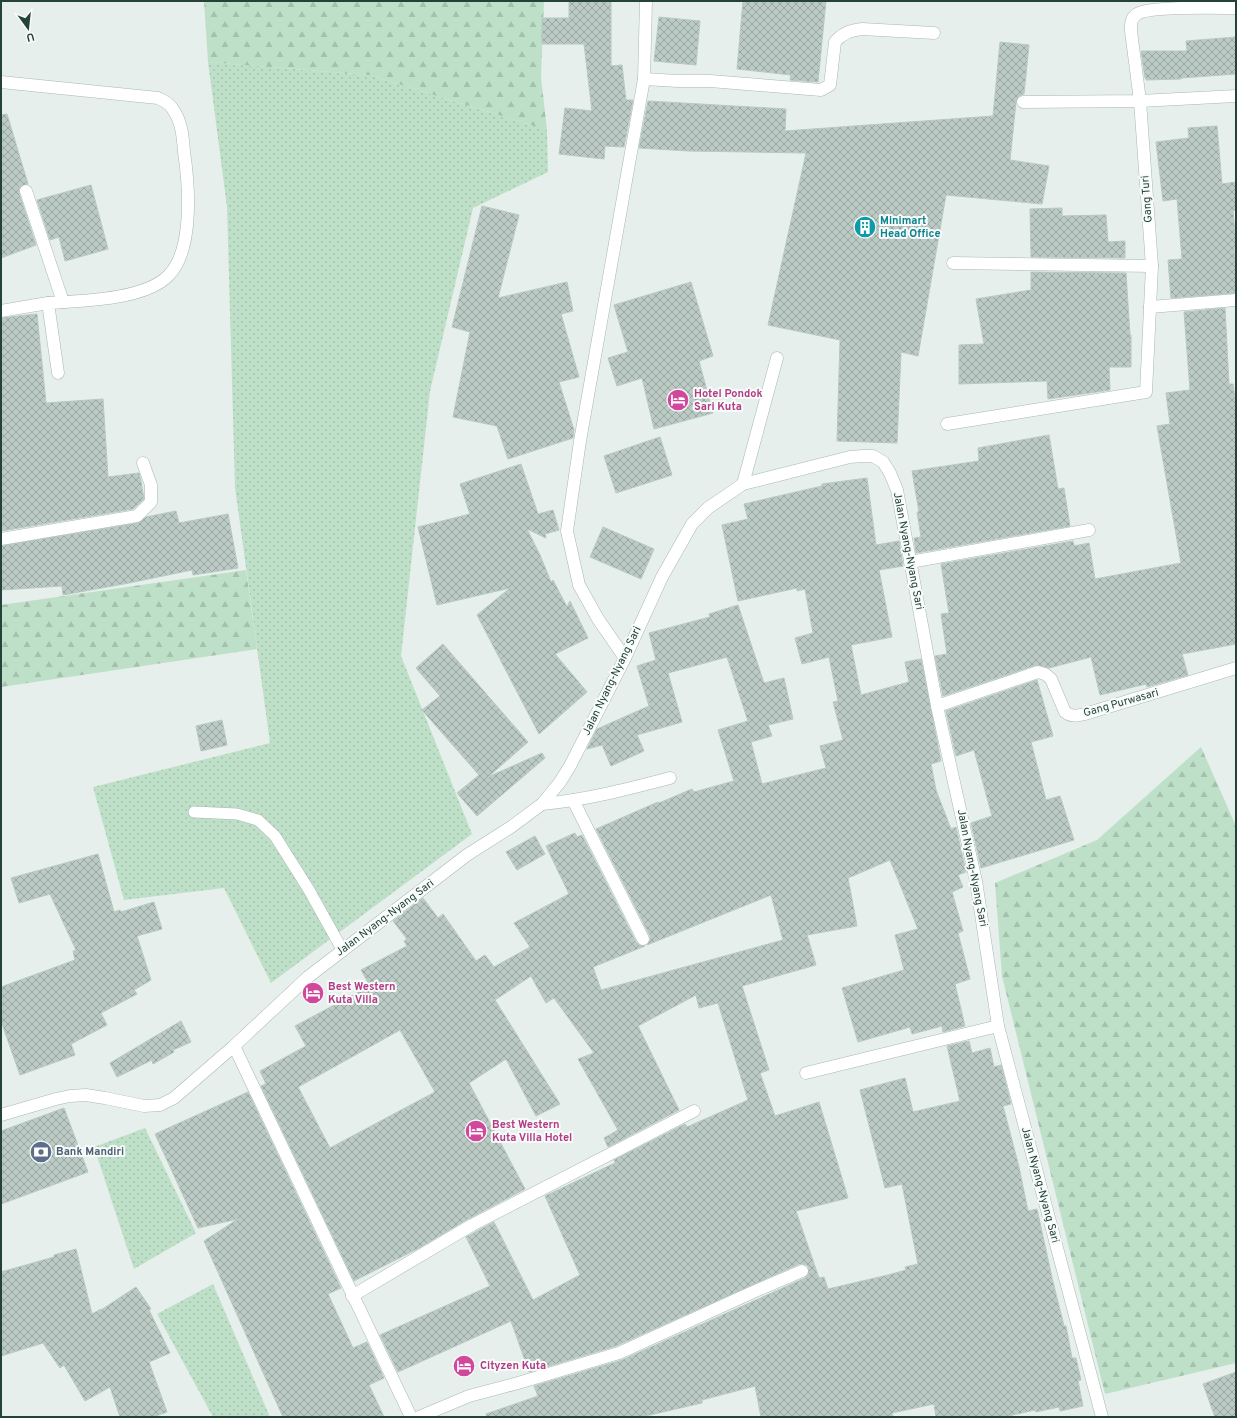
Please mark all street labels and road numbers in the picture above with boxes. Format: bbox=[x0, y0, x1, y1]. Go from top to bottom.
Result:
street label: Gang Turi bbox=[1138, 175, 1156, 223]
street label: Jalan Nyang-Nyang Sari bbox=[890, 491, 926, 611]
street label: Jalan Nyang-Nyang Sari bbox=[580, 624, 644, 738]
street label: Gang Purwasari bbox=[1082, 686, 1160, 720]
street label: Jalan Nyang-Nyang Sari bbox=[954, 808, 990, 928]
street label: Jalan Nyang-Nyang Sari bbox=[333, 876, 437, 960]
street label: Jalan Nyang-Nyang Sari bbox=[1018, 1125, 1062, 1245]

